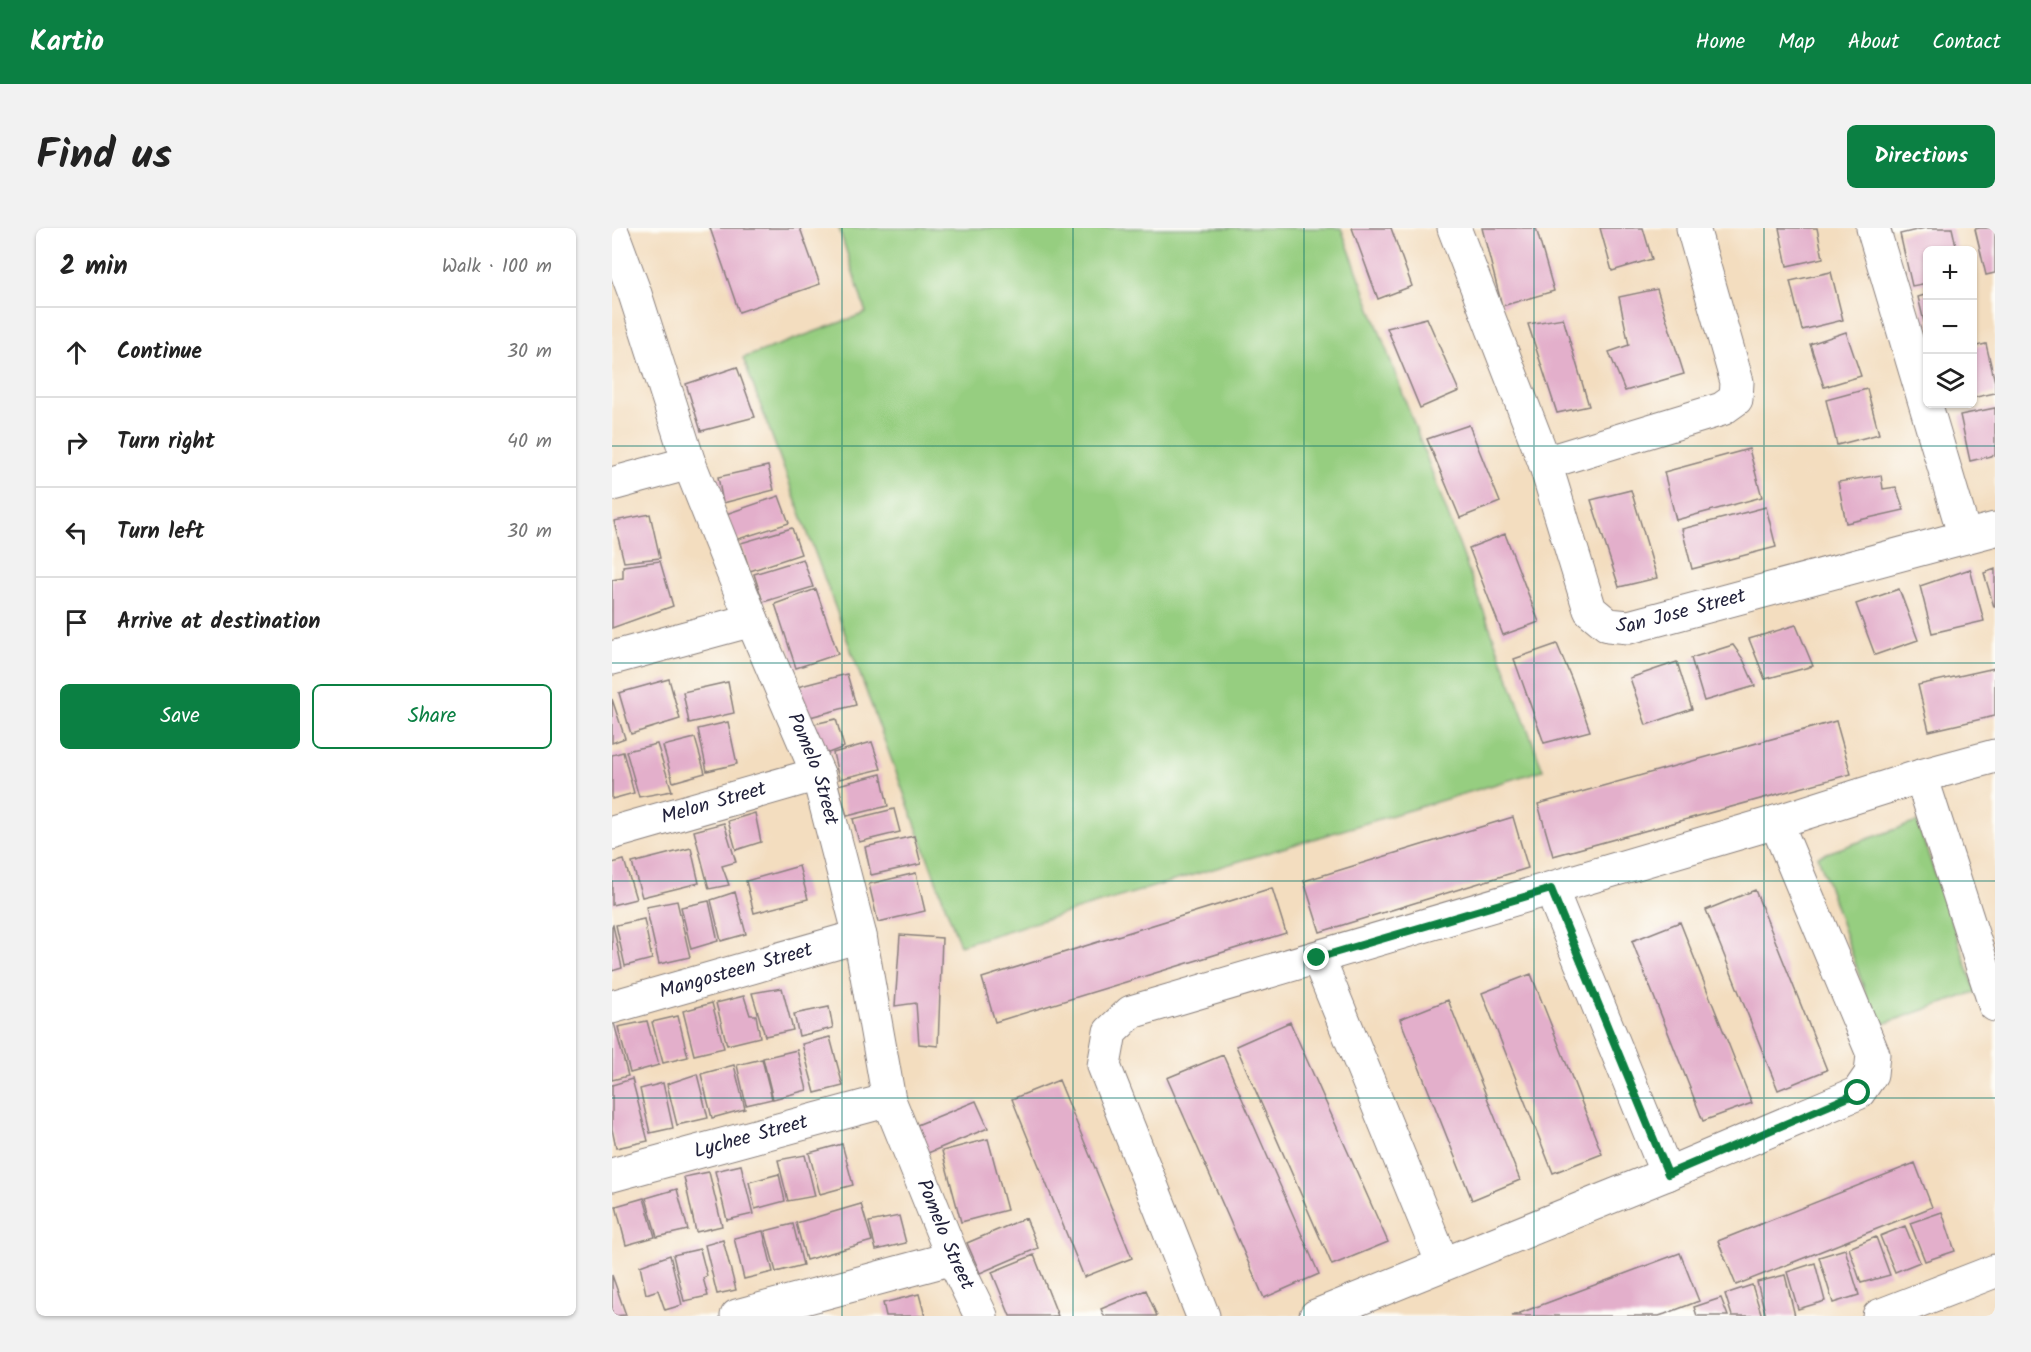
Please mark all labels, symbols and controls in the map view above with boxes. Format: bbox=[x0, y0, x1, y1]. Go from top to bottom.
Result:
text: Kartio bbox=[30, 20, 104, 65]
text: Home bbox=[1696, 26, 1745, 59]
text: Map bbox=[1778, 26, 1815, 59]
text: About bbox=[1848, 26, 1899, 59]
text: Contact bbox=[1932, 26, 2001, 59]
text: Find us bbox=[36, 123, 172, 190]
button: Directions bbox=[1847, 125, 1995, 188]
text: 2 min bbox=[60, 246, 128, 288]
map controls bbox=[1923, 246, 1977, 408]
button: + bbox=[1923, 246, 1977, 300]
text: Walk · 100 m bbox=[442, 251, 552, 283]
button: − bbox=[1923, 300, 1977, 354]
text: Continue bbox=[117, 335, 202, 370]
icon: ahead bbox=[60, 336, 93, 369]
text: 30 m bbox=[507, 336, 552, 368]
button: layers bbox=[1923, 354, 1977, 408]
text: Turn right bbox=[117, 425, 215, 460]
icon: right bbox=[60, 426, 93, 459]
text: 40 m bbox=[507, 426, 552, 458]
text: Turn left bbox=[117, 515, 204, 550]
icon: left bbox=[60, 516, 93, 549]
text: 30 m bbox=[507, 516, 552, 548]
street label: San Jose Street bbox=[1615, 580, 1750, 643]
text: Arrive at destination bbox=[117, 605, 320, 640]
icon: arrive bbox=[60, 606, 93, 639]
button: Save bbox=[60, 684, 300, 749]
button: Share bbox=[312, 684, 552, 749]
street label: Pomelo Street bbox=[778, 708, 847, 829]
street label: Melon Street bbox=[657, 773, 771, 834]
street label: Mangosteen Street bbox=[656, 934, 817, 1009]
route end bbox=[1303, 944, 1329, 970]
route start bbox=[1844, 1079, 1870, 1105]
street label: Lychee Street bbox=[690, 1107, 812, 1168]
street label: Pomelo Street bbox=[907, 1175, 982, 1296]

